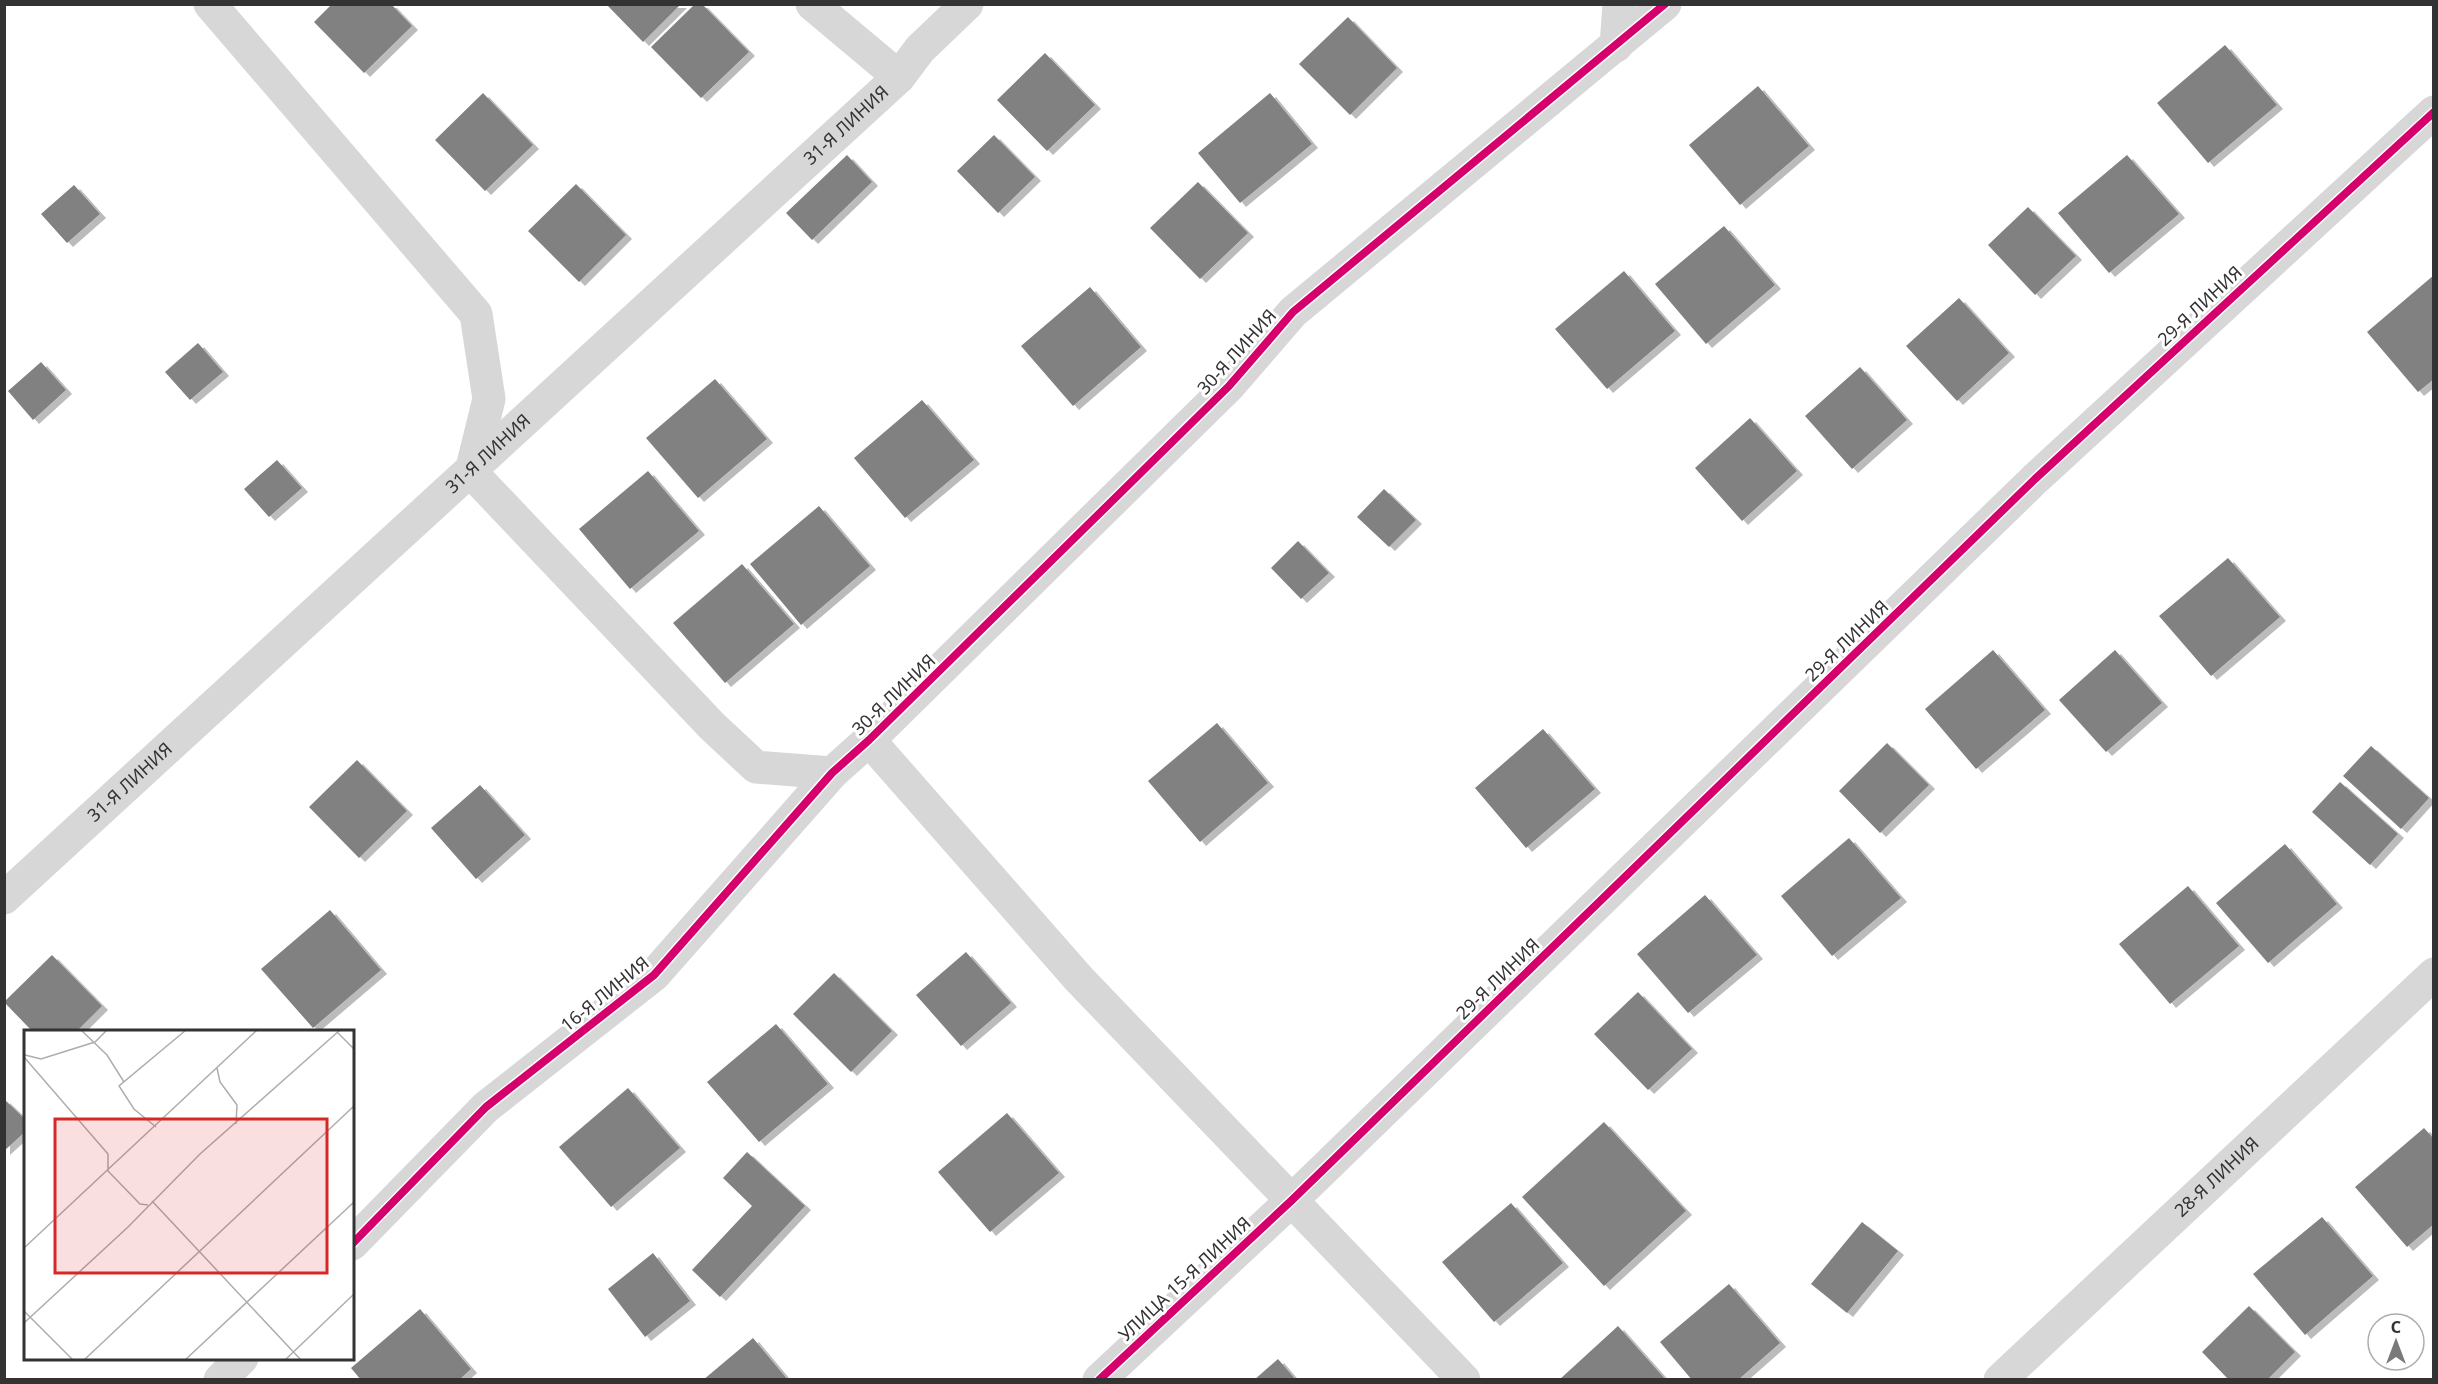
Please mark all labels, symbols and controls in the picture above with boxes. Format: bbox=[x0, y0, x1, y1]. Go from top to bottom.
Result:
street label: 31-Я ЛИНИЯ bbox=[798, 80, 893, 170]
street label: 29-Я ЛИНИЯ bbox=[2152, 260, 2247, 351]
street label: 30-Я ЛИНИЯ bbox=[1191, 303, 1281, 399]
street label: 31-Я ЛИНИЯ bbox=[440, 408, 535, 498]
street label: 29-Я ЛИНИЯ bbox=[1799, 594, 1893, 686]
street label: 30-Я ЛИНИЯ bbox=[846, 648, 940, 740]
street label: 31-Я ЛИНИЯ bbox=[82, 737, 177, 827]
street label: 29-Я ЛИНИЯ bbox=[1450, 932, 1544, 1024]
street label: 16-Я ЛИНИЯ bbox=[555, 950, 654, 1036]
inset map bbox=[24, 1030, 354, 1360]
street label: 28-Я ЛИНИЯ bbox=[2169, 1131, 2264, 1222]
street label: УЛИЦА 15-Я ЛИНИЯ bbox=[1113, 1211, 1256, 1346]
north arrow bbox=[2366, 1312, 2426, 1372]
text: С bbox=[2391, 1316, 2401, 1338]

